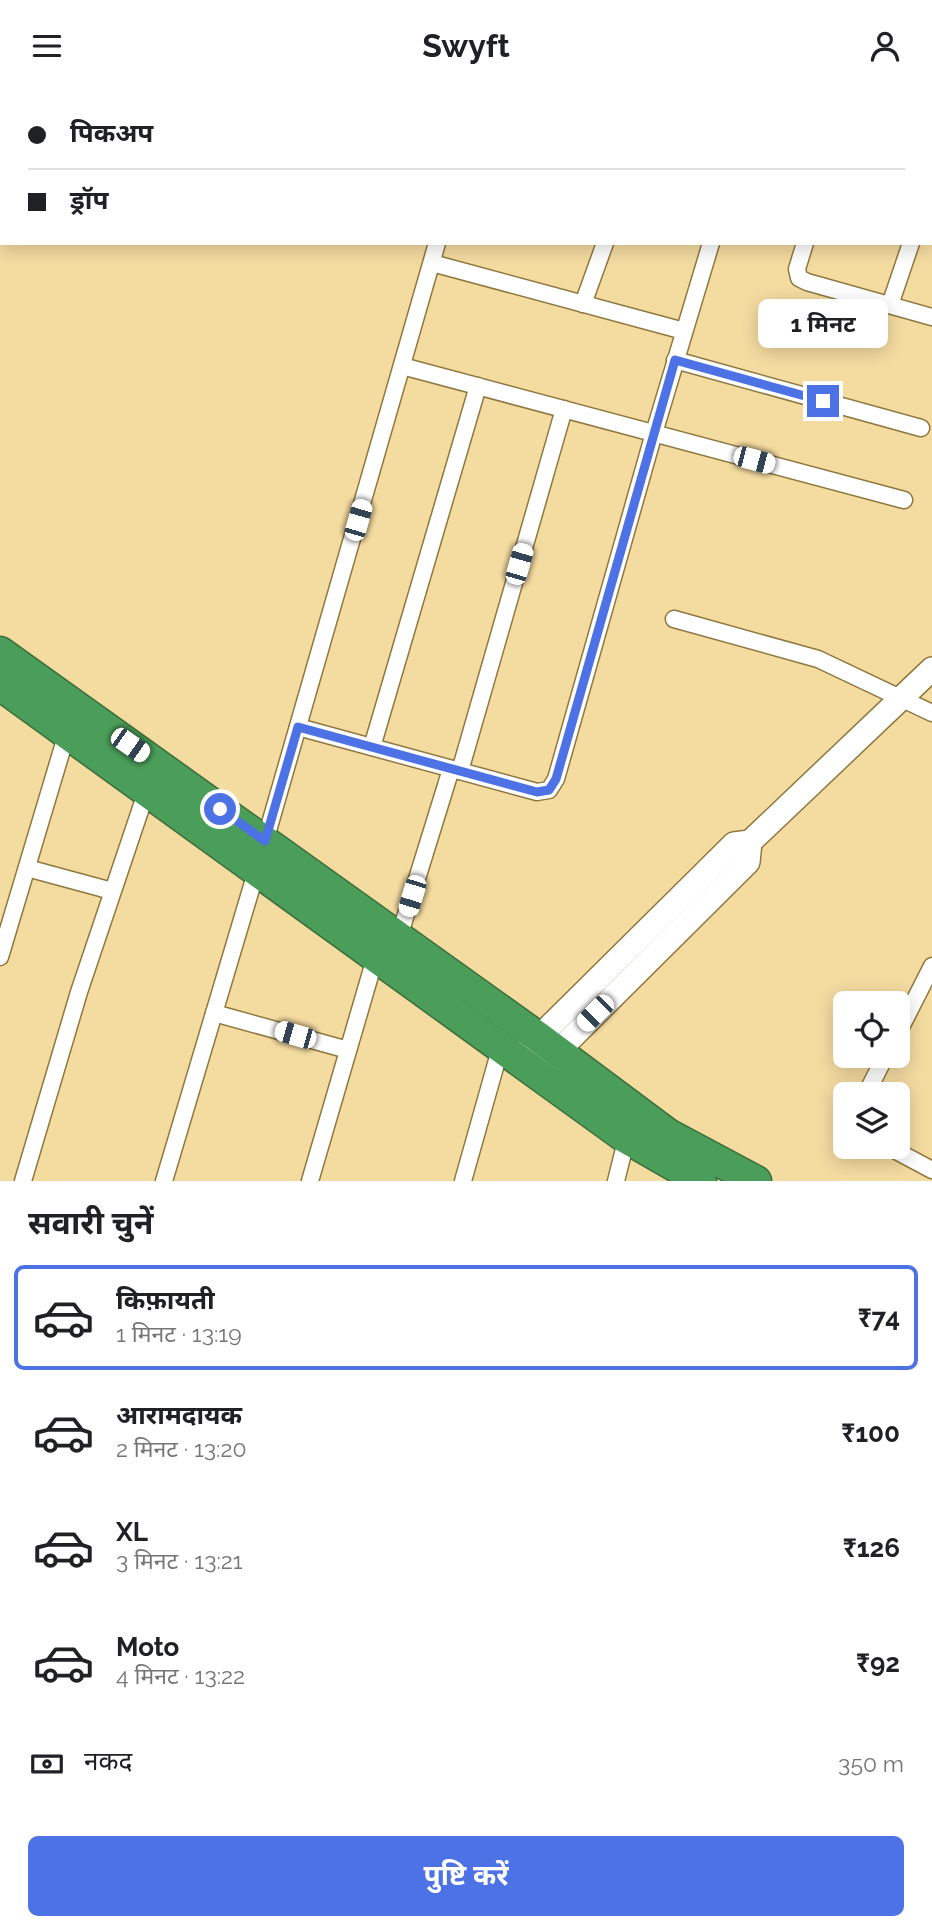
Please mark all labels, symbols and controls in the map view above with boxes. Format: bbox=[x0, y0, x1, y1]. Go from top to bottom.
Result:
icon: menu bbox=[28, 27, 66, 65]
text: Swyft bbox=[422, 27, 510, 64]
icon: person bbox=[866, 27, 904, 65]
text: पिकअप bbox=[70, 118, 153, 148]
text: ड्रॉप bbox=[70, 185, 108, 215]
callout: 1 मिनट bbox=[758, 299, 888, 349]
text: 1 मिनट bbox=[790, 310, 856, 337]
route end bbox=[807, 385, 839, 417]
car bbox=[731, 444, 778, 476]
car bbox=[343, 497, 374, 543]
car bbox=[504, 541, 535, 587]
car bbox=[107, 724, 154, 766]
route start bbox=[204, 793, 236, 825]
car bbox=[396, 873, 429, 919]
car bbox=[573, 991, 618, 1035]
map controls bbox=[833, 991, 910, 1159]
button: locate bbox=[833, 991, 910, 1068]
car bbox=[272, 1019, 319, 1051]
button: layers bbox=[833, 1082, 910, 1159]
text: सवारी चुनें bbox=[28, 1204, 153, 1241]
text: किफ़ायती bbox=[116, 1285, 215, 1315]
icon: car bbox=[32, 1286, 95, 1349]
text: ₹74 bbox=[858, 1303, 900, 1333]
text: 1 मिनट · 13:19 bbox=[116, 1320, 242, 1347]
text: आरामदायक bbox=[116, 1400, 242, 1430]
icon: car bbox=[32, 1401, 95, 1464]
text: ₹100 bbox=[841, 1418, 900, 1448]
text: 2 मिनट · 13:20 bbox=[116, 1435, 247, 1462]
icon: car bbox=[32, 1516, 95, 1579]
text: XL bbox=[116, 1517, 148, 1547]
text: ₹126 bbox=[843, 1533, 900, 1563]
text: 3 मिनट · 13:21 bbox=[116, 1547, 243, 1574]
icon: car bbox=[32, 1631, 95, 1694]
text: Moto bbox=[116, 1632, 179, 1662]
text: ₹92 bbox=[856, 1648, 900, 1678]
text: 4 मिनट · 13:22 bbox=[116, 1662, 245, 1689]
icon: cash bbox=[28, 1745, 66, 1783]
text: नकद bbox=[84, 1746, 132, 1776]
text: 350 m bbox=[838, 1750, 904, 1777]
button: पुष्टि करें bbox=[28, 1836, 904, 1916]

